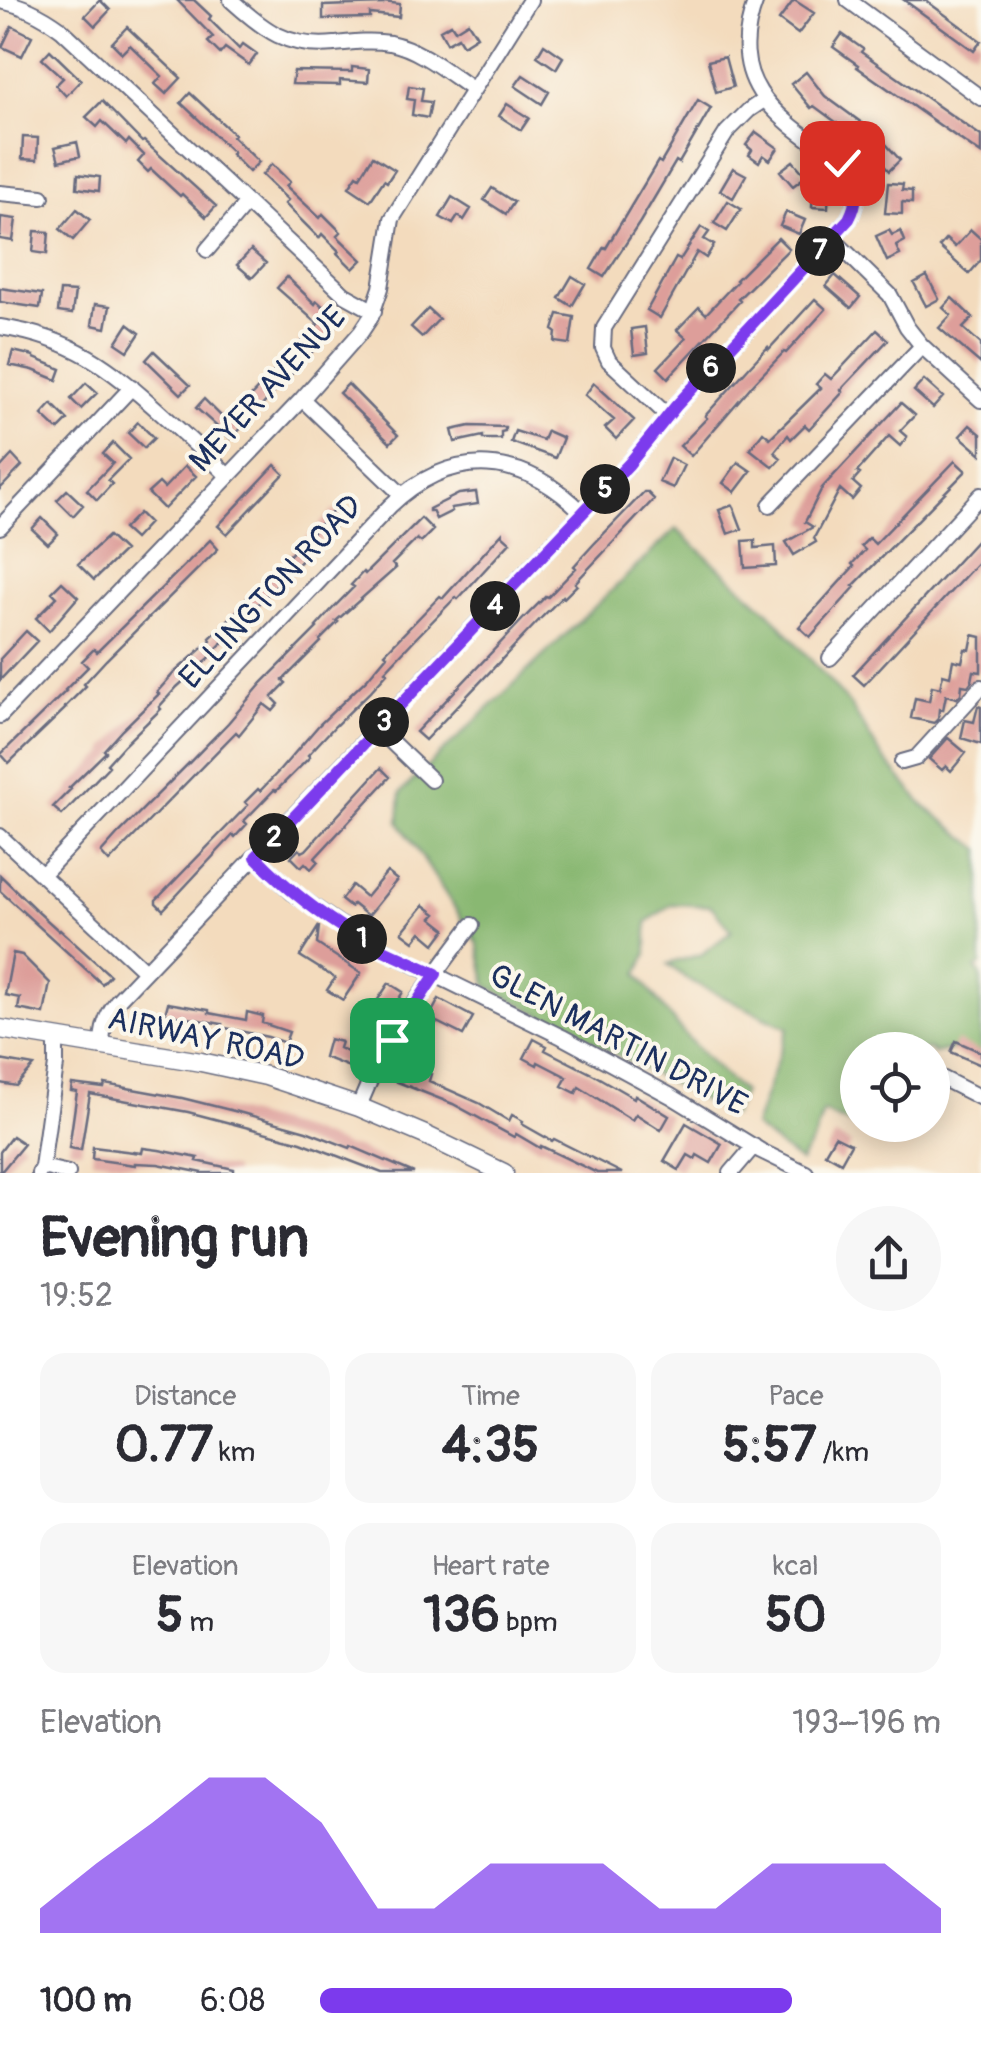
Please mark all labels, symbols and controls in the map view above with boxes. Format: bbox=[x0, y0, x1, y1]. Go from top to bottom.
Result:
pin bbox=[800, 121, 885, 206]
icon: check bbox=[815, 136, 870, 191]
pin: 7 bbox=[795, 226, 845, 276]
text: 7 bbox=[813, 233, 827, 268]
street label: MEYER AVENUE bbox=[181, 298, 355, 480]
pin: 6 bbox=[686, 343, 736, 393]
text: 6 bbox=[703, 350, 719, 385]
pin: 5 bbox=[580, 464, 630, 514]
text: 5 bbox=[597, 471, 613, 506]
street label: ELLINGTON ROAD bbox=[171, 487, 371, 697]
pin: 4 bbox=[470, 581, 520, 631]
text: 4 bbox=[487, 588, 503, 623]
pin: 3 bbox=[359, 697, 409, 747]
text: 3 bbox=[376, 704, 392, 739]
pin: 2 bbox=[249, 813, 299, 863]
text: 2 bbox=[266, 820, 282, 855]
pin: 1 bbox=[337, 914, 387, 964]
text: 1 bbox=[357, 921, 367, 956]
street label: GLEN MARTIN DRIVE bbox=[482, 955, 754, 1125]
pin bbox=[350, 998, 435, 1083]
street label: AIRWAY ROAD bbox=[104, 999, 308, 1079]
icon: arrive bbox=[365, 1013, 420, 1068]
map controls bbox=[840, 1032, 950, 1142]
button: locate bbox=[840, 1032, 950, 1142]
text: Evening run bbox=[40, 1204, 309, 1273]
button: share bbox=[836, 1206, 941, 1311]
text: 19:52 bbox=[40, 1276, 113, 1316]
text: Distance bbox=[134, 1379, 236, 1414]
text: Time bbox=[461, 1379, 520, 1414]
text: Pace bbox=[768, 1379, 824, 1414]
text: 0.77 bbox=[115, 1414, 213, 1477]
text: 4:35 bbox=[442, 1414, 539, 1477]
text: 5:57 bbox=[722, 1414, 816, 1477]
text: km bbox=[213, 1435, 255, 1470]
text: /km bbox=[816, 1435, 869, 1470]
text: Elevation bbox=[132, 1549, 239, 1584]
text: Heart rate bbox=[431, 1549, 550, 1584]
text: kcal bbox=[773, 1549, 819, 1584]
text: 5 bbox=[156, 1584, 183, 1647]
text: 136 bbox=[423, 1584, 500, 1647]
text: 50 bbox=[765, 1584, 826, 1647]
text: m bbox=[183, 1605, 214, 1640]
text: bpm bbox=[500, 1605, 558, 1640]
text: Elevation bbox=[40, 1703, 162, 1743]
text: 193–196 m bbox=[792, 1703, 941, 1743]
text: 100 m bbox=[40, 1981, 132, 2021]
text: 6:08 bbox=[200, 1981, 265, 2021]

